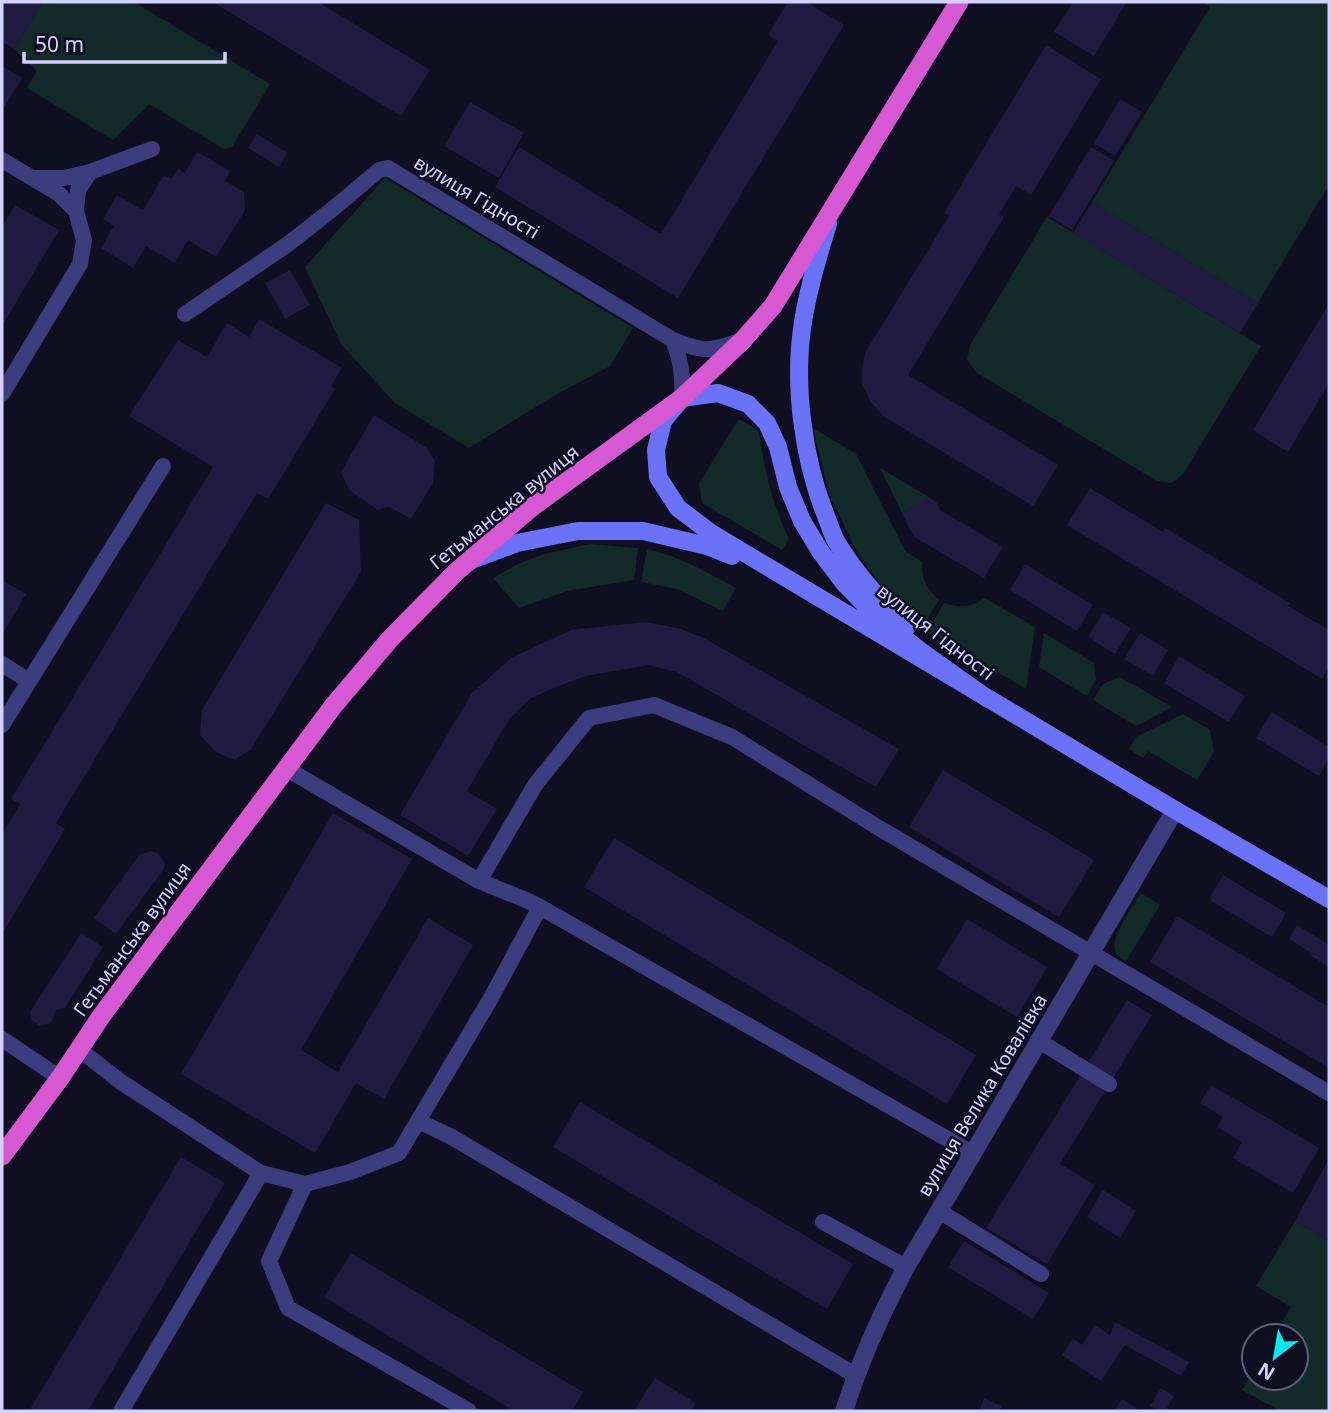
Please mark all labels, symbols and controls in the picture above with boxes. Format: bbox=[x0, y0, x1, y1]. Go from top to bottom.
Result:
scale bar bbox=[24, 21, 226, 65]
text: 50 m bbox=[35, 30, 84, 58]
street label: вулиця Гідності bbox=[409, 149, 545, 245]
street label: Гетьманська вулиця bbox=[424, 439, 584, 575]
street label: вулиця Гідності bbox=[872, 578, 1000, 686]
street label: Гетьманська вулиця bbox=[67, 857, 197, 1021]
street label: вулиця Велика Ковалівка bbox=[911, 989, 1053, 1201]
north arrow bbox=[1240, 1322, 1310, 1392]
text: N bbox=[1253, 1356, 1280, 1387]

